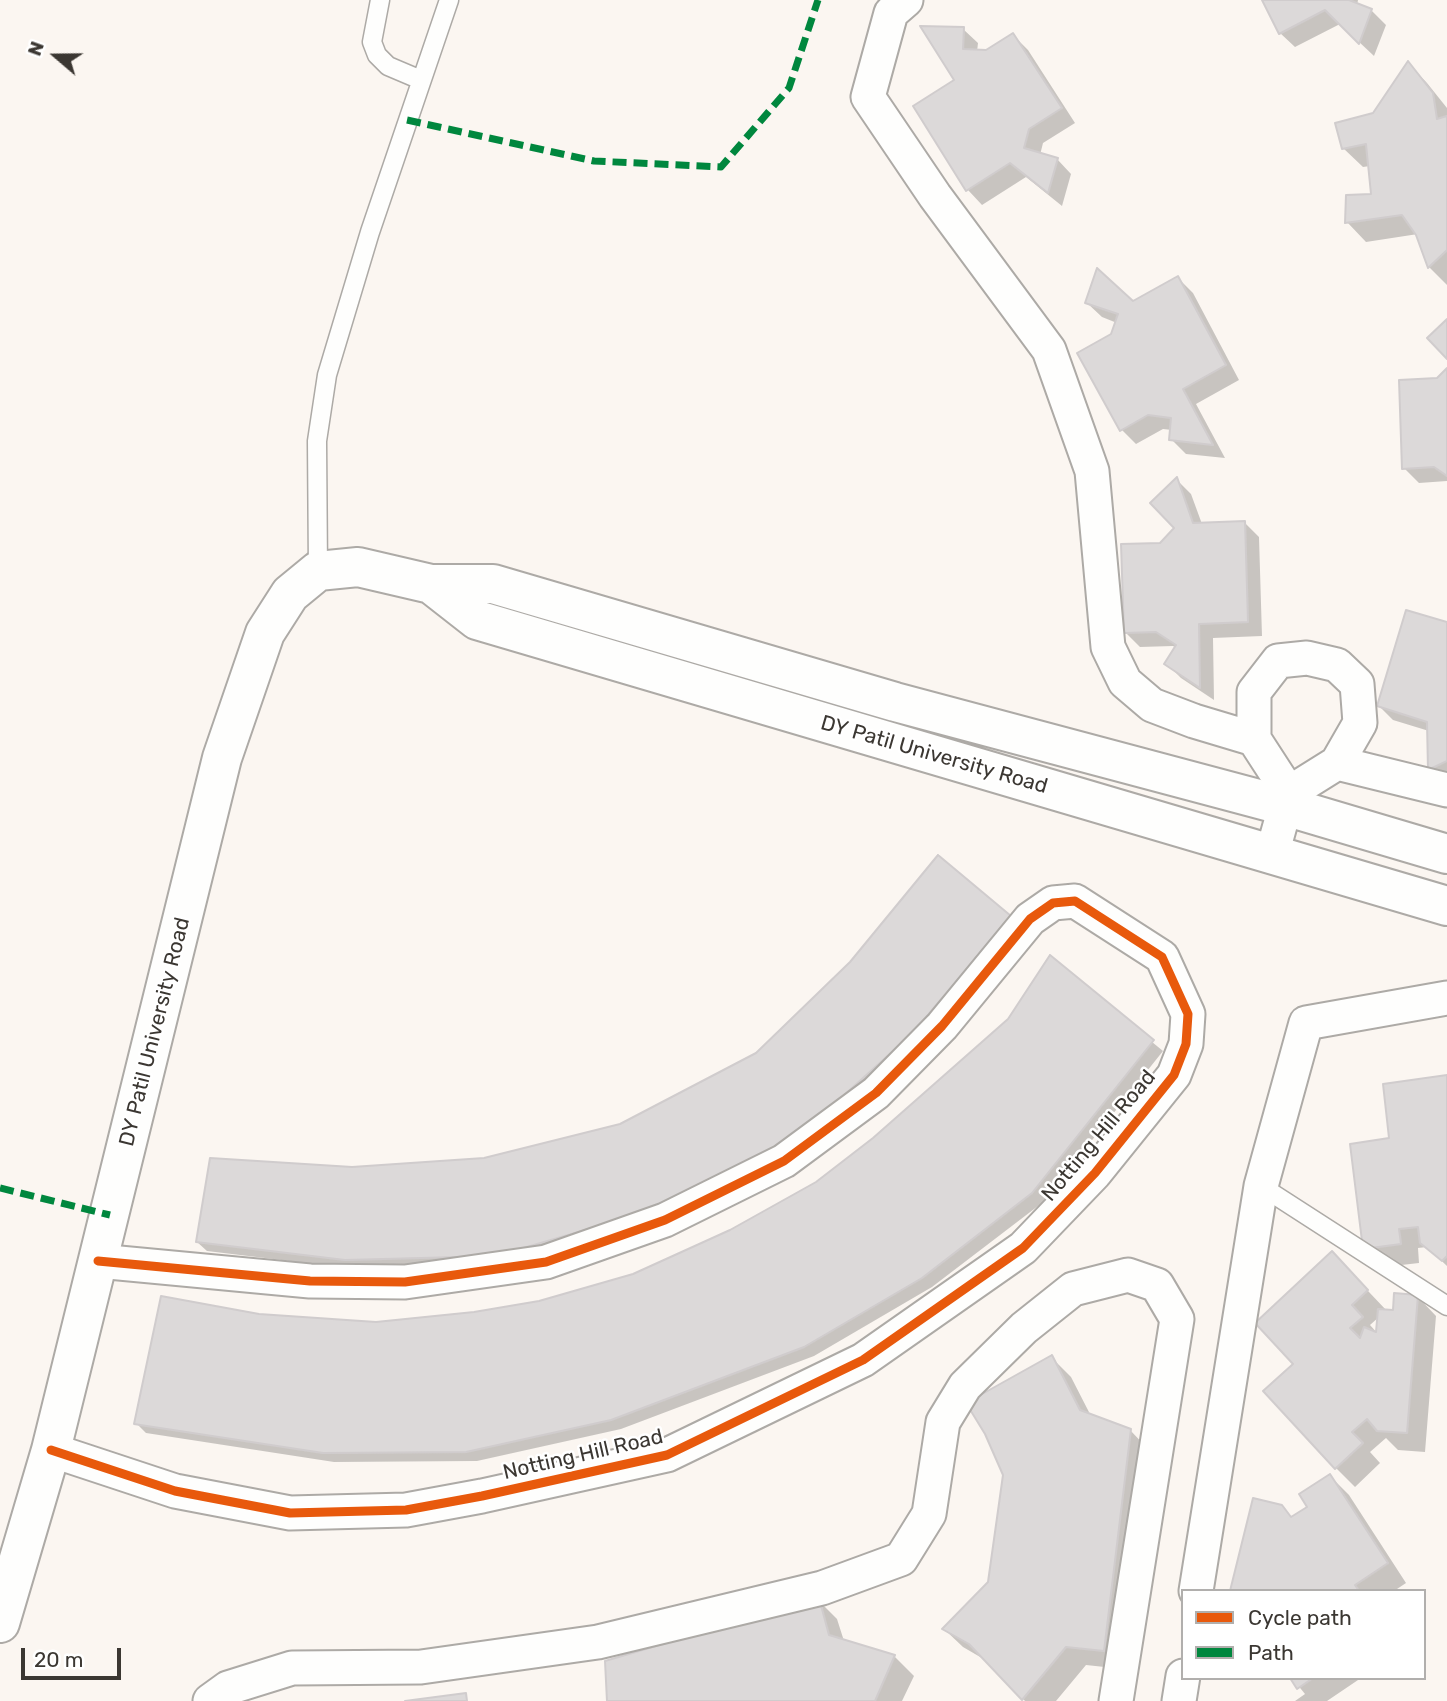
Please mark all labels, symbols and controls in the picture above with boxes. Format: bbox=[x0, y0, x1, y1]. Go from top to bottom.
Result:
north arrow bbox=[21, 21, 91, 91]
text: N bbox=[23, 38, 49, 59]
street label: DY Patil University Road bbox=[818, 711, 1050, 799]
street label: DY Patil University Road bbox=[114, 915, 196, 1149]
street label: Notting Hill Road bbox=[1037, 1065, 1161, 1207]
street label: Notting Hill Road bbox=[500, 1424, 666, 1486]
legend bbox=[1181, 1589, 1426, 1680]
text: Cycle path bbox=[1248, 1605, 1352, 1630]
scale bar bbox=[24, 1634, 124, 1678]
text: Path bbox=[1248, 1640, 1294, 1665]
text: 20 m bbox=[34, 1647, 83, 1672]

